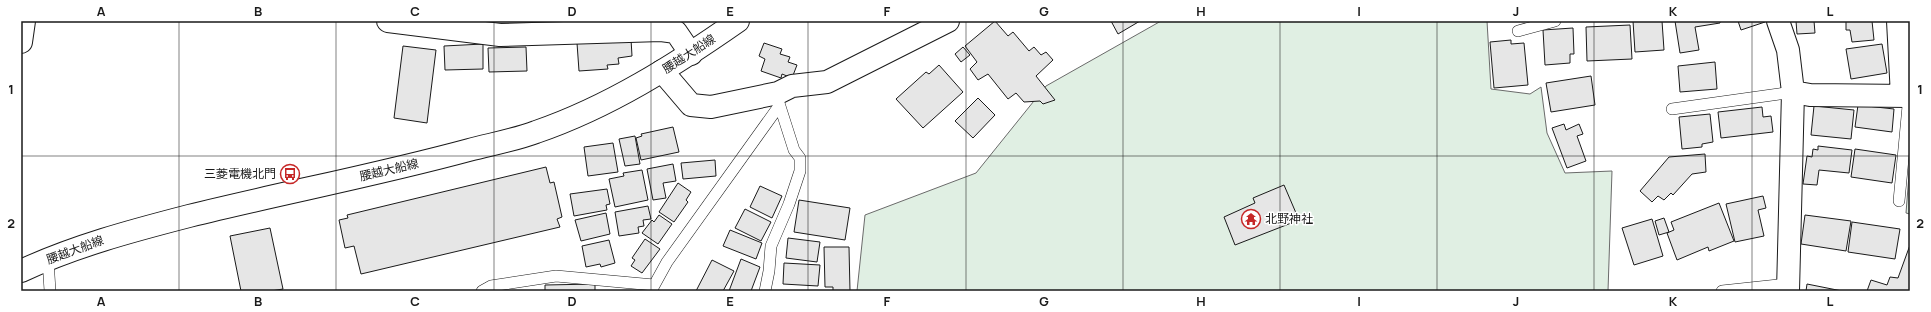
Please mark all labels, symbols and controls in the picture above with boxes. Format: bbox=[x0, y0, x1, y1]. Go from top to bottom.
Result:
text: A bbox=[97, 2, 106, 20]
text: B bbox=[254, 2, 262, 20]
text: C bbox=[410, 2, 420, 20]
text: D bbox=[567, 2, 577, 20]
text: E bbox=[726, 2, 734, 20]
text: F bbox=[884, 2, 891, 20]
text: G bbox=[1039, 2, 1049, 20]
text: H bbox=[1196, 2, 1206, 20]
text: I bbox=[1357, 2, 1361, 20]
text: J bbox=[1513, 2, 1519, 20]
text: K bbox=[1669, 2, 1678, 20]
text: L bbox=[1827, 2, 1834, 20]
street label: 腰越大船線 bbox=[659, 30, 719, 77]
text: 1 bbox=[8, 80, 14, 98]
text: 1 bbox=[1917, 80, 1923, 98]
street label: 腰越大船線 bbox=[358, 154, 420, 185]
bus stop icon: 三菱電機北門 bbox=[279, 163, 301, 185]
place label: 三菱電機北門 bbox=[204, 165, 276, 182]
temple icon: 北野神社 bbox=[1240, 208, 1262, 230]
place label: 北野神社 bbox=[1265, 210, 1313, 227]
text: 2 bbox=[7, 214, 15, 232]
text: 2 bbox=[1916, 214, 1924, 232]
street label: 腰越大船線 bbox=[44, 231, 106, 268]
text: A bbox=[97, 292, 106, 310]
text: B bbox=[254, 292, 262, 310]
text: C bbox=[410, 292, 420, 310]
text: D bbox=[567, 292, 577, 310]
text: E bbox=[726, 292, 734, 310]
text: F bbox=[884, 292, 891, 310]
text: G bbox=[1039, 292, 1049, 310]
text: H bbox=[1196, 292, 1206, 310]
text: I bbox=[1357, 292, 1361, 310]
text: J bbox=[1513, 292, 1519, 310]
text: K bbox=[1669, 292, 1678, 310]
text: L bbox=[1827, 292, 1834, 310]

